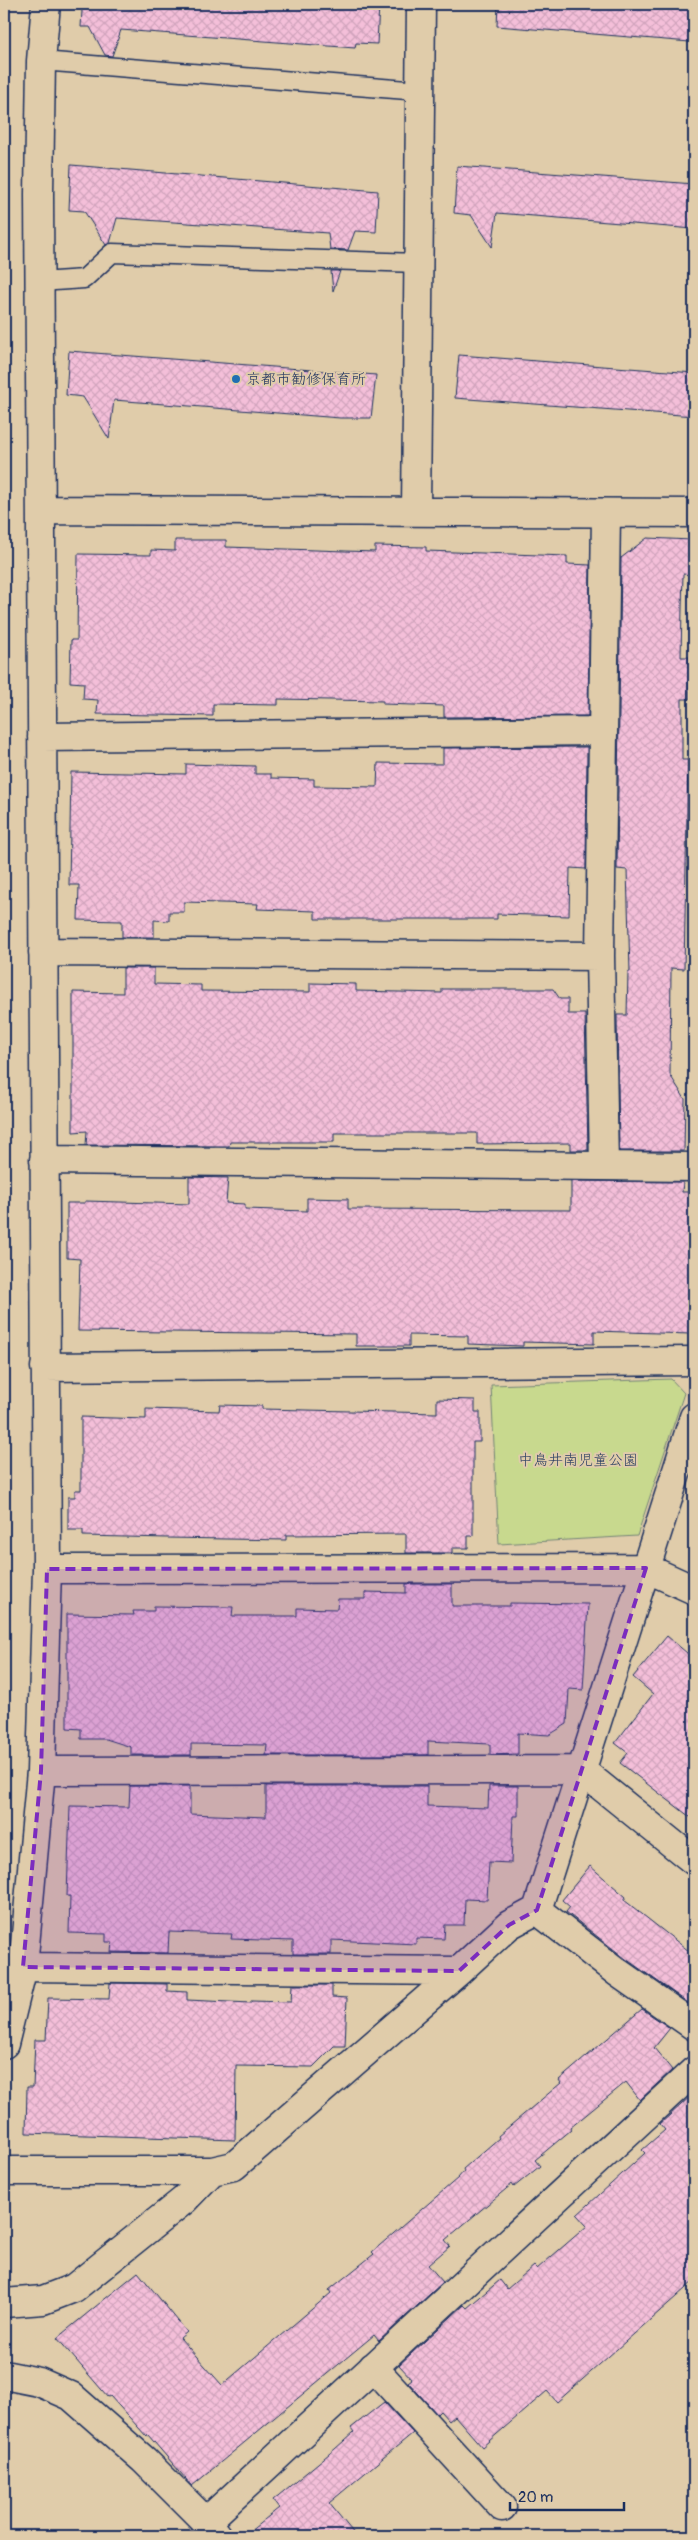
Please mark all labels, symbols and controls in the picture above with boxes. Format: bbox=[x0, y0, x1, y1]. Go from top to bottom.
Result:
place label: 京都市勧修保育所 bbox=[246, 370, 366, 389]
marker: 京都市勧修保育所 bbox=[230, 373, 242, 385]
park label: 中鳥井南児童公園 bbox=[518, 1451, 638, 1470]
scale bar bbox=[510, 2480, 624, 2512]
text: 20 m bbox=[518, 2488, 553, 2507]

